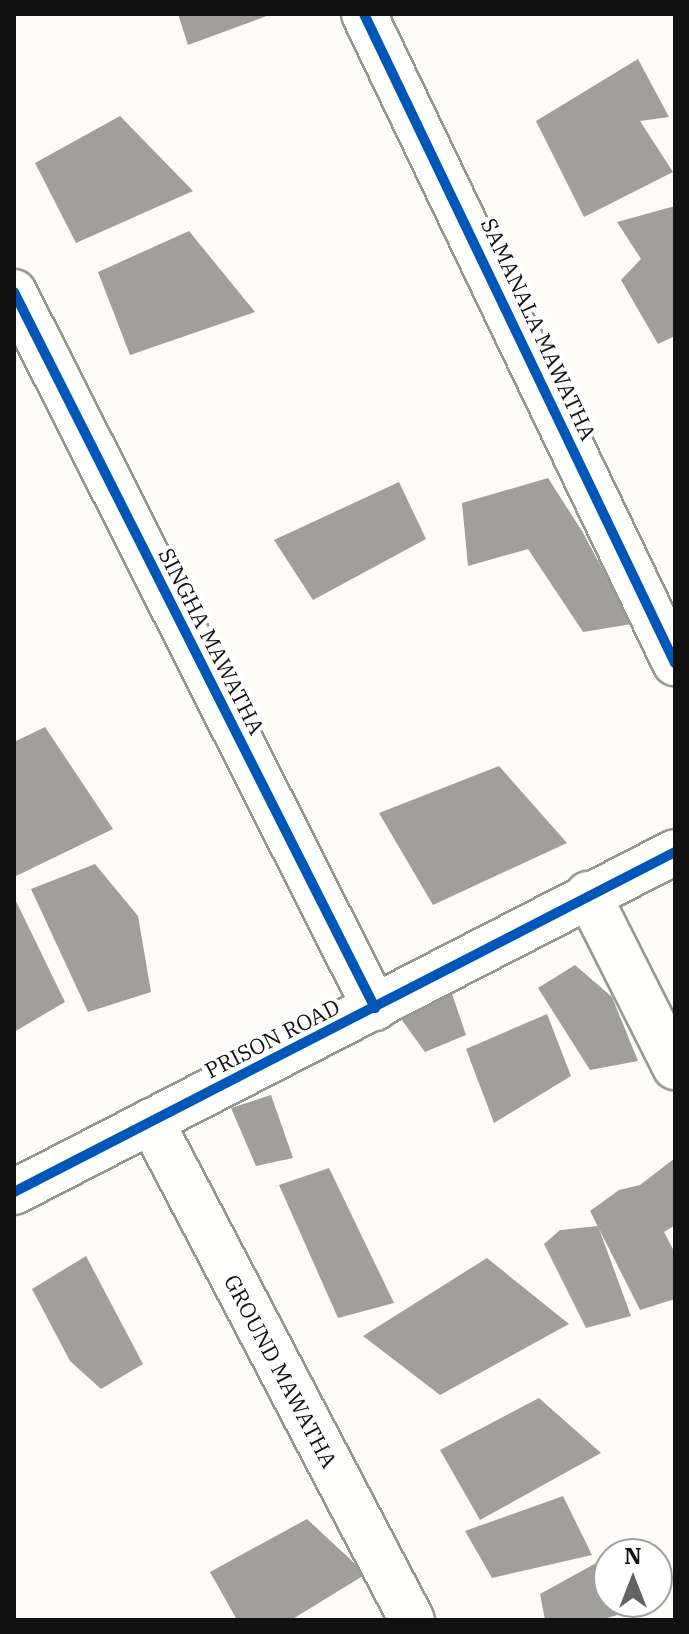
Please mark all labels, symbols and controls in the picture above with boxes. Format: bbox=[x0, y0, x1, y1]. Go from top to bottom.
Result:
street label: SAMANALA MAWATHA bbox=[476, 214, 602, 444]
street label: SINGHA MAWATHA bbox=[154, 543, 270, 739]
street label: PRISON ROAD bbox=[200, 993, 344, 1083]
street label: GROUND MAWATHA bbox=[219, 1270, 343, 1472]
north arrow bbox=[593, 1538, 673, 1618]
text: N bbox=[624, 1541, 642, 1570]

